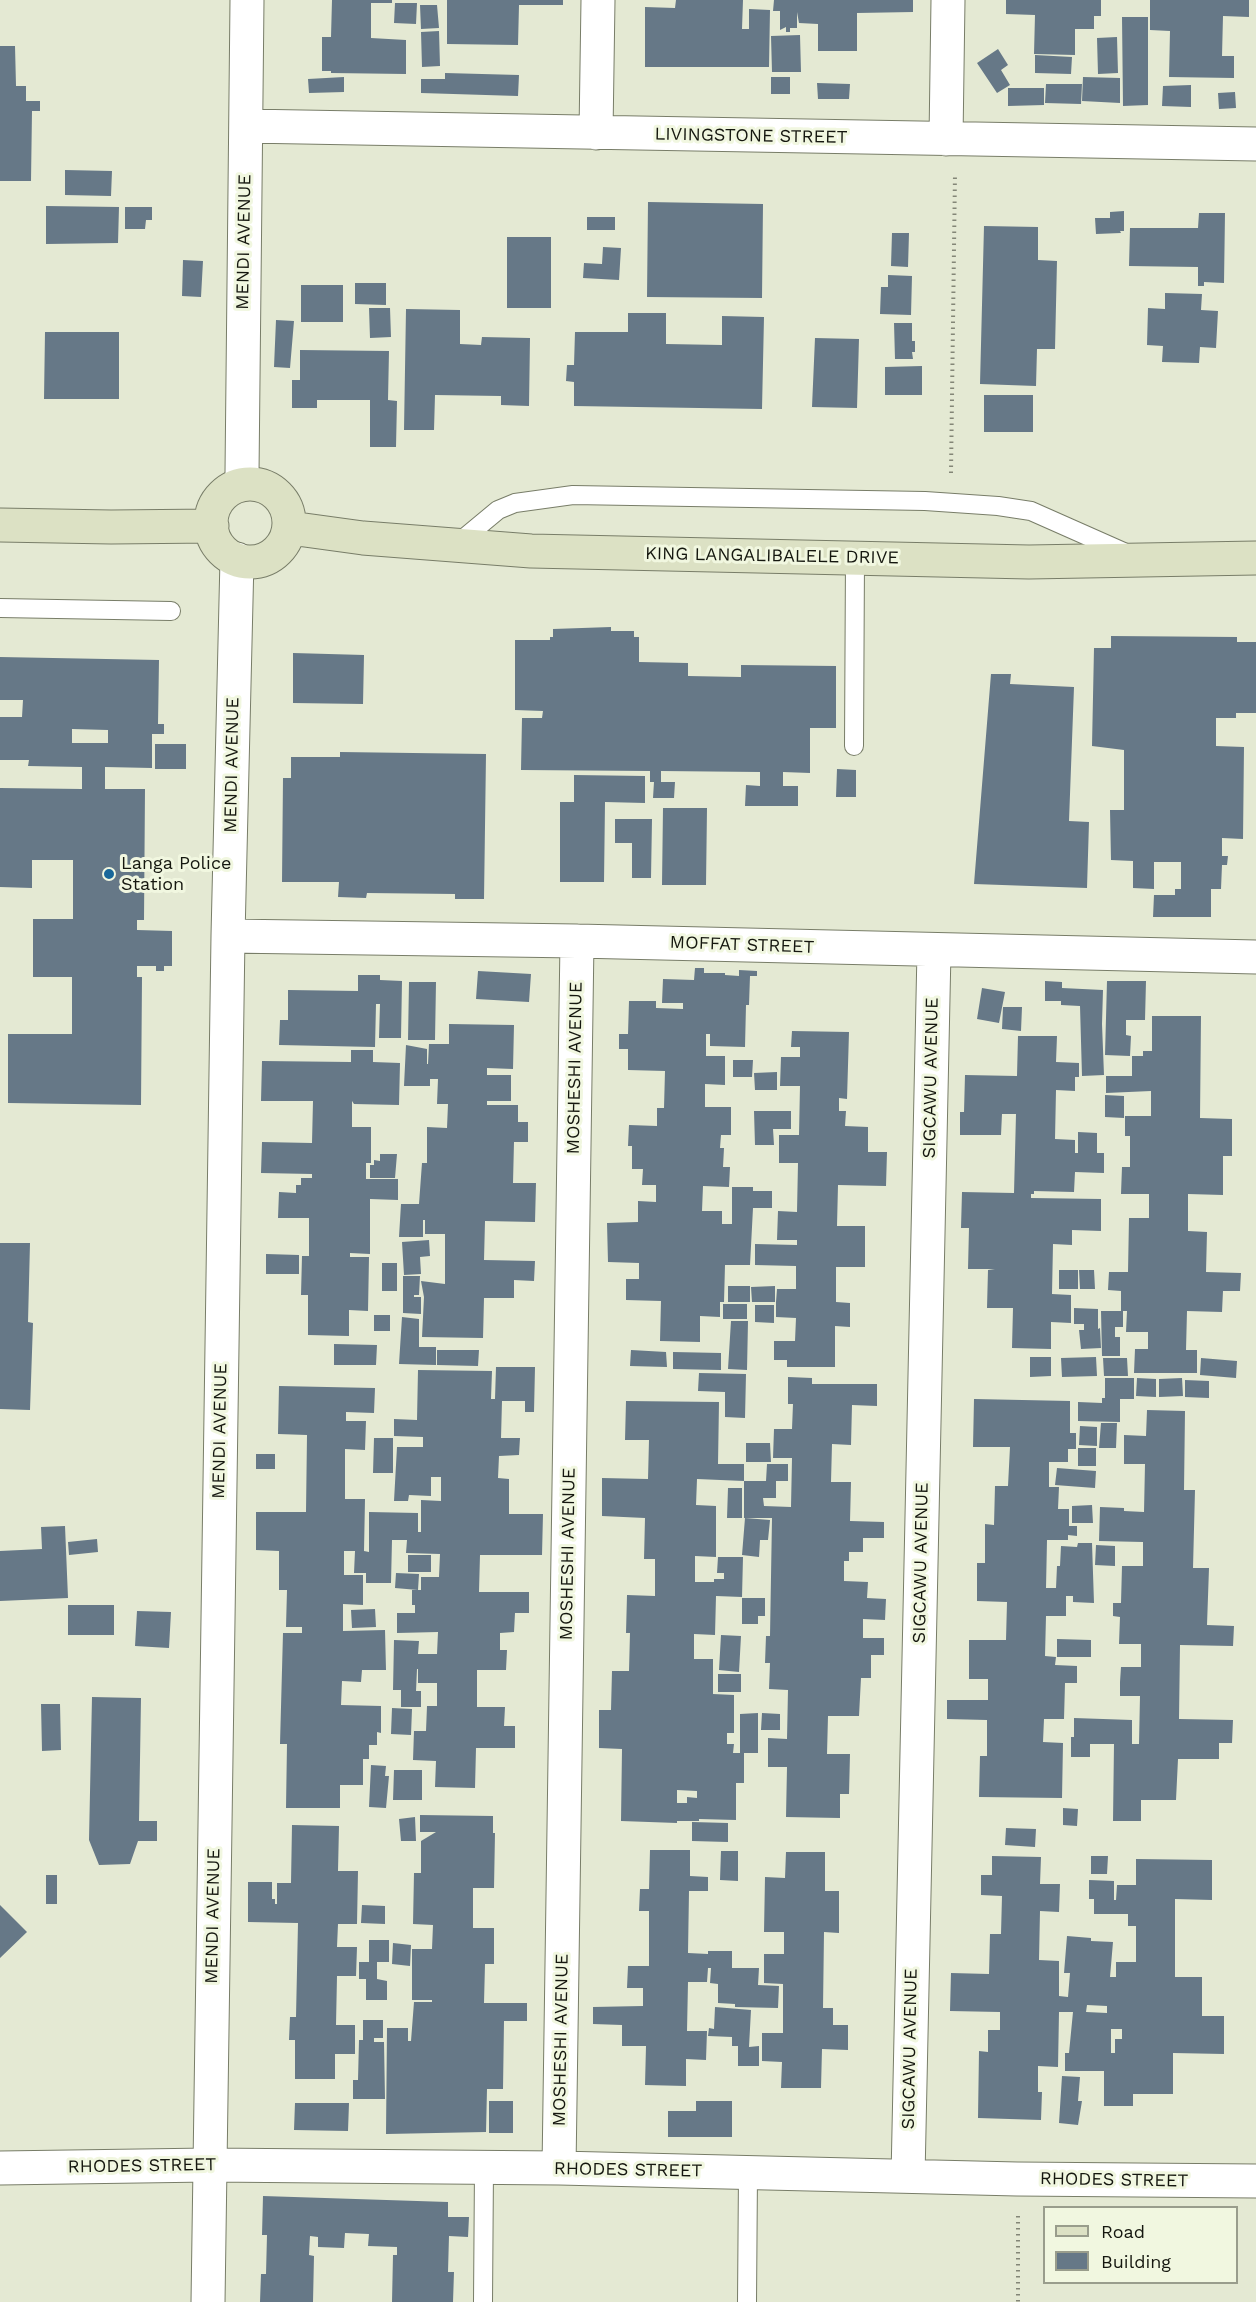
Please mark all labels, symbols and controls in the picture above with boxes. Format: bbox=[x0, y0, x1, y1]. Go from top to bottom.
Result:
street label: LIVINGSTONE STREET bbox=[654, 124, 848, 148]
street label: MENDI AVENUE bbox=[232, 174, 256, 310]
street label: KING LANGALIBALELE DRIVE bbox=[645, 543, 899, 569]
street label: MENDI AVENUE bbox=[220, 697, 244, 833]
place label: Langa Police Station bbox=[121, 853, 231, 896]
marker: Langa Police Station bbox=[102, 867, 116, 881]
street label: MOFFAT STREET bbox=[669, 932, 815, 958]
street label: MOSHESHI AVENUE bbox=[563, 981, 587, 1155]
street label: SIGCAWU AVENUE bbox=[919, 997, 943, 1159]
street label: MENDI AVENUE bbox=[208, 1363, 232, 1499]
street label: MOSHESHI AVENUE bbox=[556, 1467, 580, 1641]
street label: SIGCAWU AVENUE bbox=[909, 1482, 933, 1644]
street label: MENDI AVENUE bbox=[201, 1848, 225, 1984]
street label: MOSHESHI AVENUE bbox=[549, 1953, 573, 2127]
street label: SIGCAWU AVENUE bbox=[898, 1968, 922, 2130]
street label: RHODES STREET bbox=[68, 2154, 216, 2178]
street label: RHODES STREET bbox=[554, 2158, 702, 2182]
street label: RHODES STREET bbox=[1040, 2168, 1188, 2192]
legend bbox=[1043, 2206, 1238, 2284]
text: Road bbox=[1101, 2221, 1145, 2242]
text: Building bbox=[1101, 2251, 1171, 2272]

